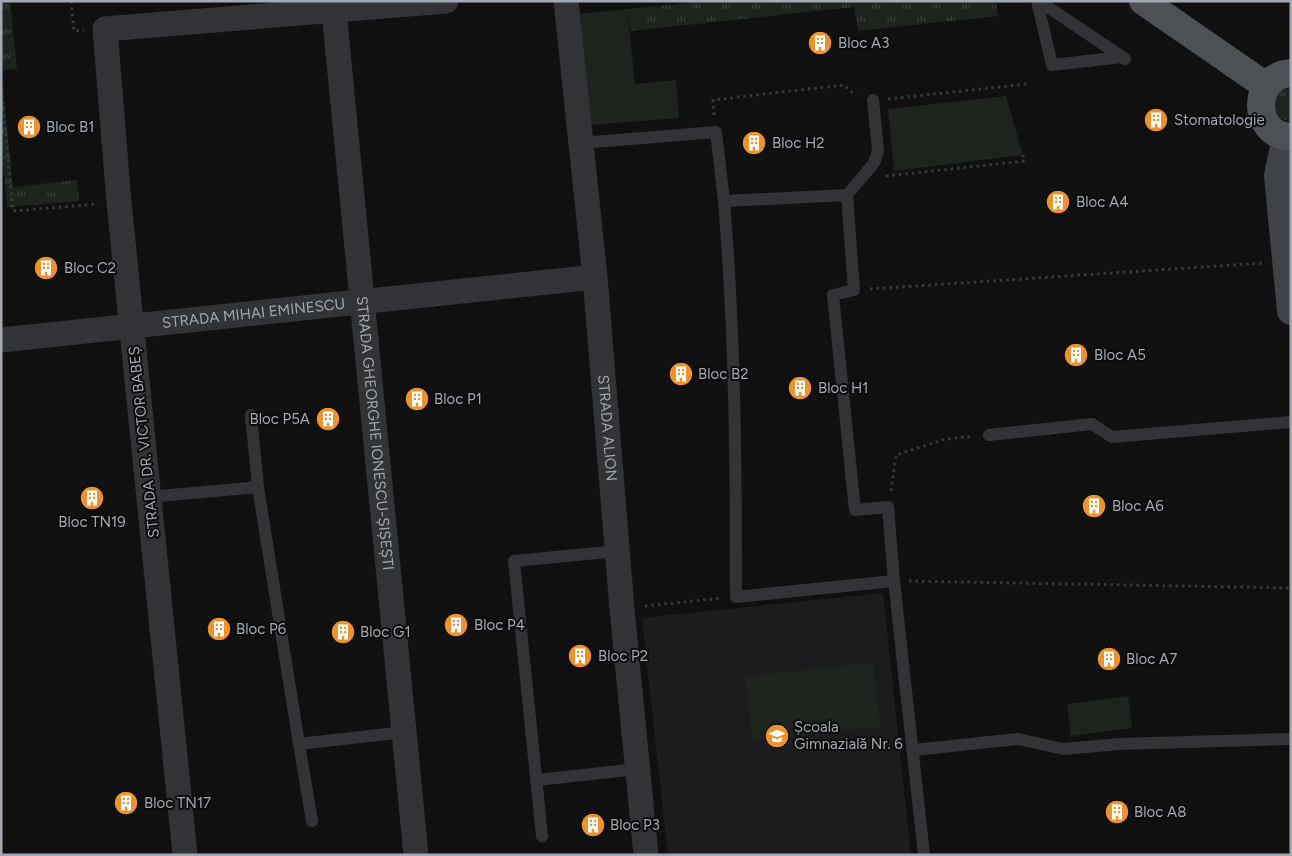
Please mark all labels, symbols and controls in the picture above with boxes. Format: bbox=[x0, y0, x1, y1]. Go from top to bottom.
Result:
building icon: Bloc A3 bbox=[807, 30, 833, 56]
place label: Bloc A3 bbox=[838, 34, 889, 52]
building icon: Stomatologie bbox=[1143, 107, 1169, 133]
place label: Stomatologie bbox=[1174, 111, 1265, 129]
building icon: Bloc B1 bbox=[16, 114, 42, 140]
place label: Bloc B1 bbox=[46, 118, 94, 136]
building icon: Bloc H2 bbox=[741, 130, 767, 156]
place label: Bloc H2 bbox=[772, 134, 825, 152]
building icon: Bloc A4 bbox=[1045, 189, 1071, 215]
place label: Bloc A4 bbox=[1076, 193, 1128, 211]
building icon: Bloc C2 bbox=[33, 255, 59, 281]
place label: Bloc C2 bbox=[64, 259, 116, 277]
street label: STRADA MIHAI EMINESCU bbox=[161, 295, 346, 332]
street label: STRADA GHEORGHE IONESCU-ȘIȘEȘTI bbox=[353, 295, 397, 571]
building icon: Bloc A5 bbox=[1063, 342, 1089, 368]
street label: STRADA DR. VICTOR BABEȘ bbox=[125, 345, 163, 539]
place label: Bloc A5 bbox=[1094, 346, 1146, 364]
building icon: Bloc B2 bbox=[668, 361, 694, 387]
place label: Bloc B2 bbox=[698, 365, 749, 383]
street label: STRADA ALION bbox=[594, 374, 621, 482]
building icon: Bloc H1 bbox=[787, 375, 813, 401]
place label: Bloc H1 bbox=[818, 379, 868, 397]
building icon: Bloc P1 bbox=[404, 386, 430, 412]
place label: Bloc P1 bbox=[434, 390, 482, 408]
building icon: Bloc P5A bbox=[315, 406, 341, 432]
place label: Bloc P5A bbox=[250, 410, 310, 428]
building icon: Bloc TN19 bbox=[79, 485, 105, 511]
building icon: Bloc A6 bbox=[1081, 493, 1107, 519]
place label: Bloc A6 bbox=[1112, 497, 1164, 515]
place label: Bloc TN19 bbox=[58, 513, 126, 531]
building icon: Bloc P4 bbox=[443, 612, 469, 638]
building icon: Bloc P6 bbox=[206, 616, 232, 642]
place label: Bloc P4 bbox=[474, 616, 525, 634]
building icon: Bloc G1 bbox=[330, 619, 356, 645]
place label: Bloc P6 bbox=[236, 620, 287, 638]
place label: Bloc G1 bbox=[360, 623, 411, 641]
building icon: Bloc P2 bbox=[567, 643, 593, 669]
building icon: Bloc A7 bbox=[1096, 646, 1122, 672]
place label: Bloc P2 bbox=[598, 647, 648, 665]
place label: Bloc A7 bbox=[1126, 650, 1177, 668]
place label: Școala Gimnazială Nr. 6 bbox=[794, 718, 903, 753]
school or university icon: Școala Gimnazială Nr. 6 bbox=[764, 723, 790, 749]
building icon: Bloc TN17 bbox=[113, 790, 139, 816]
place label: Bloc TN17 bbox=[144, 794, 211, 812]
building icon: Bloc A8 bbox=[1104, 799, 1130, 825]
place label: Bloc A8 bbox=[1134, 803, 1186, 821]
building icon: Bloc P3 bbox=[580, 812, 606, 838]
place label: Bloc P3 bbox=[610, 816, 660, 834]

